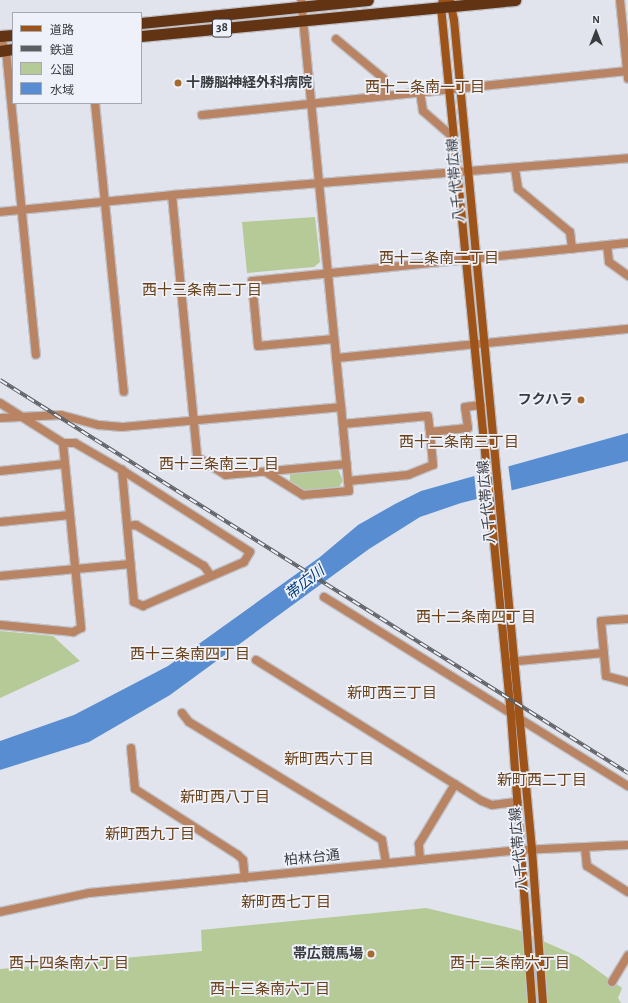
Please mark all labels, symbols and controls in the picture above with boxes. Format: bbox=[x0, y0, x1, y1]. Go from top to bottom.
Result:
legend bbox=[12, 12, 142, 104]
north arrow bbox=[576, 12, 616, 52]
text: N bbox=[592, 14, 600, 25]
road number: 38 bbox=[211, 17, 233, 39]
text: 道路 bbox=[50, 24, 74, 36]
text: 鉄道 bbox=[50, 44, 74, 56]
text: 公園 bbox=[50, 64, 74, 76]
place label: 十勝脳神経外科病院 bbox=[186, 75, 312, 91]
marker: 十勝脳神経外科病院 bbox=[173, 78, 183, 88]
district label: 西十二条南一丁目 bbox=[365, 79, 485, 97]
text: 水域 bbox=[50, 84, 74, 96]
street label: 八千代帯広線 bbox=[444, 137, 468, 223]
district label: 西十二条南二丁目 bbox=[379, 250, 499, 268]
district label: 西十三条南二丁目 bbox=[142, 282, 262, 300]
place label: フクハラ bbox=[517, 392, 573, 408]
marker: フクハラ bbox=[576, 395, 586, 405]
district label: 西十二条南三丁目 bbox=[399, 434, 519, 452]
district label: 西十三条南三丁目 bbox=[159, 456, 279, 474]
street label: 八千代帯広線 bbox=[475, 459, 499, 545]
water label: 帯広川 bbox=[282, 562, 328, 604]
district label: 西十二条南四丁目 bbox=[416, 609, 536, 627]
district label: 西十三条南四丁目 bbox=[130, 646, 250, 664]
district label: 新町西三丁目 bbox=[347, 685, 437, 703]
district label: 新町西六丁目 bbox=[284, 751, 374, 769]
district label: 新町西二丁目 bbox=[497, 772, 587, 790]
district label: 新町西八丁目 bbox=[180, 789, 270, 807]
street label: 八千代帯広線 bbox=[507, 806, 531, 892]
district label: 新町西九丁目 bbox=[105, 826, 195, 844]
street label: 柏林台通 bbox=[283, 847, 341, 869]
district label: 新町西七丁目 bbox=[241, 894, 331, 912]
place label: 帯広競馬場 bbox=[293, 946, 363, 962]
marker: 帯広競馬場 bbox=[366, 949, 376, 959]
district label: 西十四条南六丁目 bbox=[9, 955, 129, 973]
district label: 西十二条南六丁目 bbox=[450, 955, 570, 973]
district label: 西十三条南六丁目 bbox=[210, 981, 330, 999]

